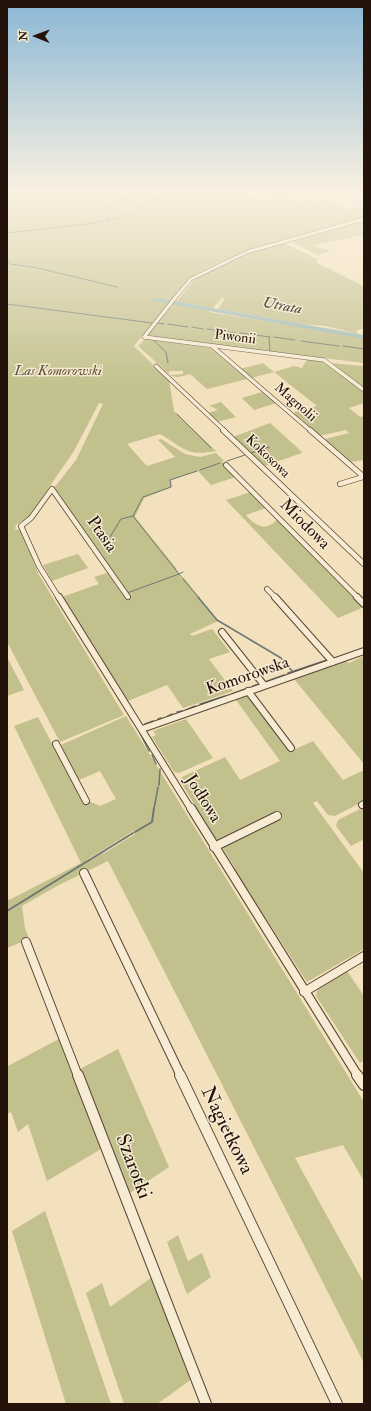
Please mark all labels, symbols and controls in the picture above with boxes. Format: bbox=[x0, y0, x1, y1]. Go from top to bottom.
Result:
north arrow bbox=[16, 16, 56, 56]
text: N bbox=[17, 31, 30, 41]
water label: Utrata bbox=[261, 295, 303, 319]
street label: Piwonii bbox=[213, 327, 257, 349]
park label: Las Komorowski bbox=[14, 364, 102, 380]
street label: Magnolii bbox=[270, 380, 320, 426]
street label: Kokosowa bbox=[241, 432, 293, 482]
street label: Miodowa bbox=[275, 496, 333, 554]
street label: Ptasia bbox=[81, 513, 121, 557]
street label: Komorowska bbox=[204, 653, 292, 701]
street label: Jodłowa bbox=[179, 771, 225, 827]
street label: Nagietkowa bbox=[194, 1083, 258, 1179]
street label: Szarotki bbox=[109, 1131, 155, 1203]

